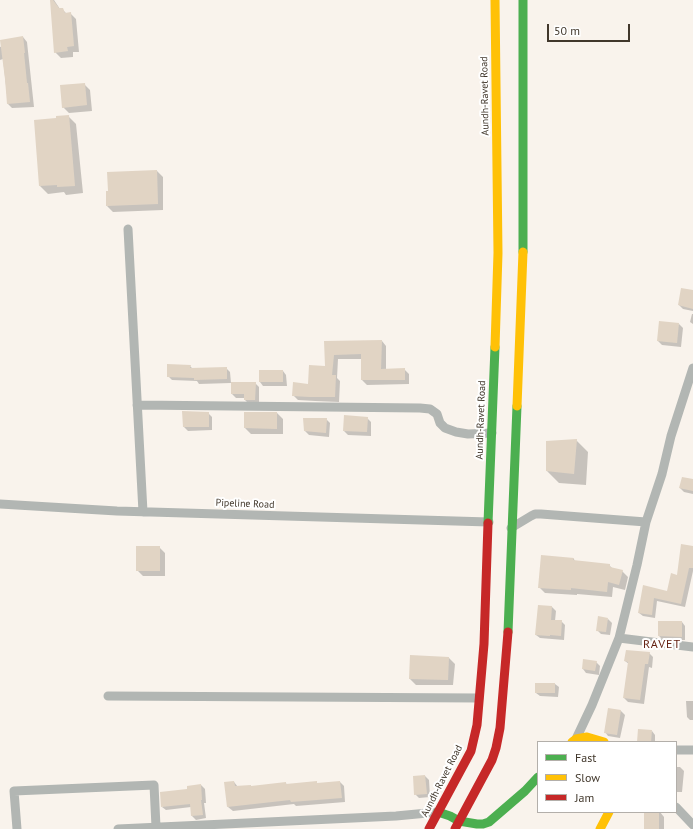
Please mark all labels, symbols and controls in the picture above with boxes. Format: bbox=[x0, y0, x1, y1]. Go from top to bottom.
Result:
scale bar bbox=[549, 16, 632, 42]
text: 50 m bbox=[554, 23, 580, 38]
street label: Aundh-Ravet Road bbox=[478, 56, 492, 136]
street label: Aundh-Ravet Road bbox=[474, 380, 488, 460]
street label: Pipeline Road bbox=[215, 497, 275, 511]
district label: RAVET bbox=[643, 638, 681, 652]
legend bbox=[537, 741, 677, 813]
street label: Aundh-Ravet Road bbox=[419, 743, 465, 819]
text: Fast bbox=[575, 750, 596, 765]
text: Slow bbox=[575, 770, 600, 785]
text: Jam bbox=[575, 790, 594, 805]

